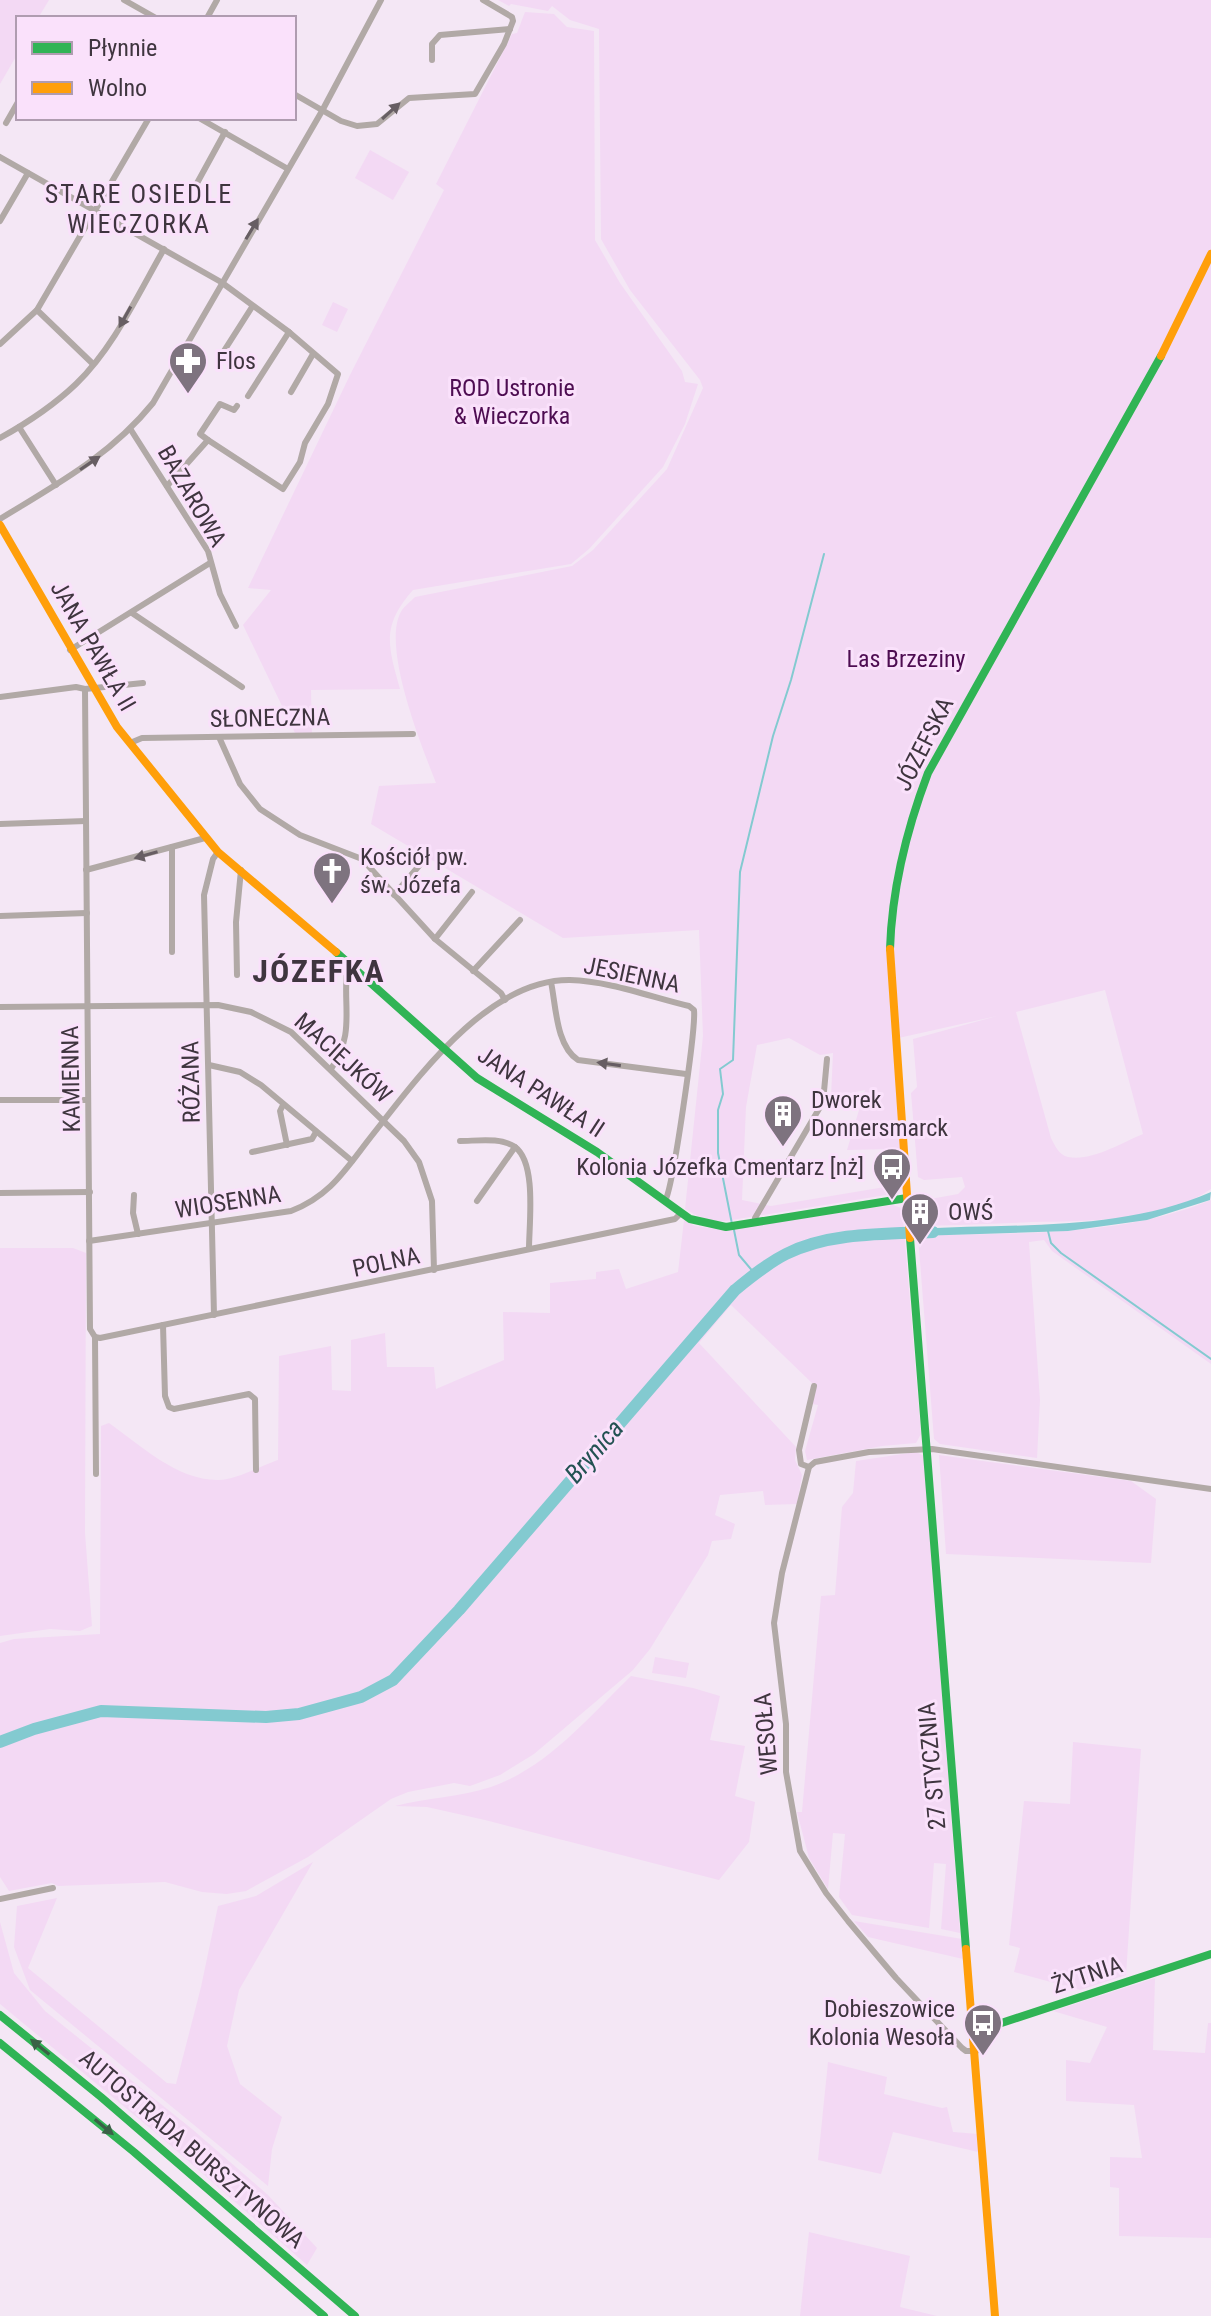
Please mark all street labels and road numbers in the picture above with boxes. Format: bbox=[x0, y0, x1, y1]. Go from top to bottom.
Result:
street label: BAZAROWA bbox=[152, 440, 232, 552]
street label: JANA PAWŁA II bbox=[45, 576, 141, 716]
street label: JÓZEFSKA bbox=[889, 692, 960, 795]
street label: SŁONECZNA bbox=[210, 703, 330, 733]
street label: JESIENNA bbox=[581, 951, 683, 999]
street label: MACIEJKÓW bbox=[289, 1007, 397, 1109]
street label: KAMIENNA bbox=[56, 1025, 86, 1133]
street label: RÓŻANA bbox=[176, 1040, 206, 1123]
street label: JANA PAWŁA II bbox=[472, 1041, 610, 1143]
street label: WIOSENNA bbox=[173, 1180, 283, 1224]
street label: POLNA bbox=[350, 1241, 422, 1283]
street label: WESOŁA bbox=[748, 1692, 784, 1776]
street label: 27 STYCZNIA bbox=[912, 1701, 952, 1831]
street label: ŻYTNIA bbox=[1048, 1950, 1126, 2000]
street label: AUTOSTRADA BURSZTYNOWA bbox=[74, 2044, 310, 2254]

